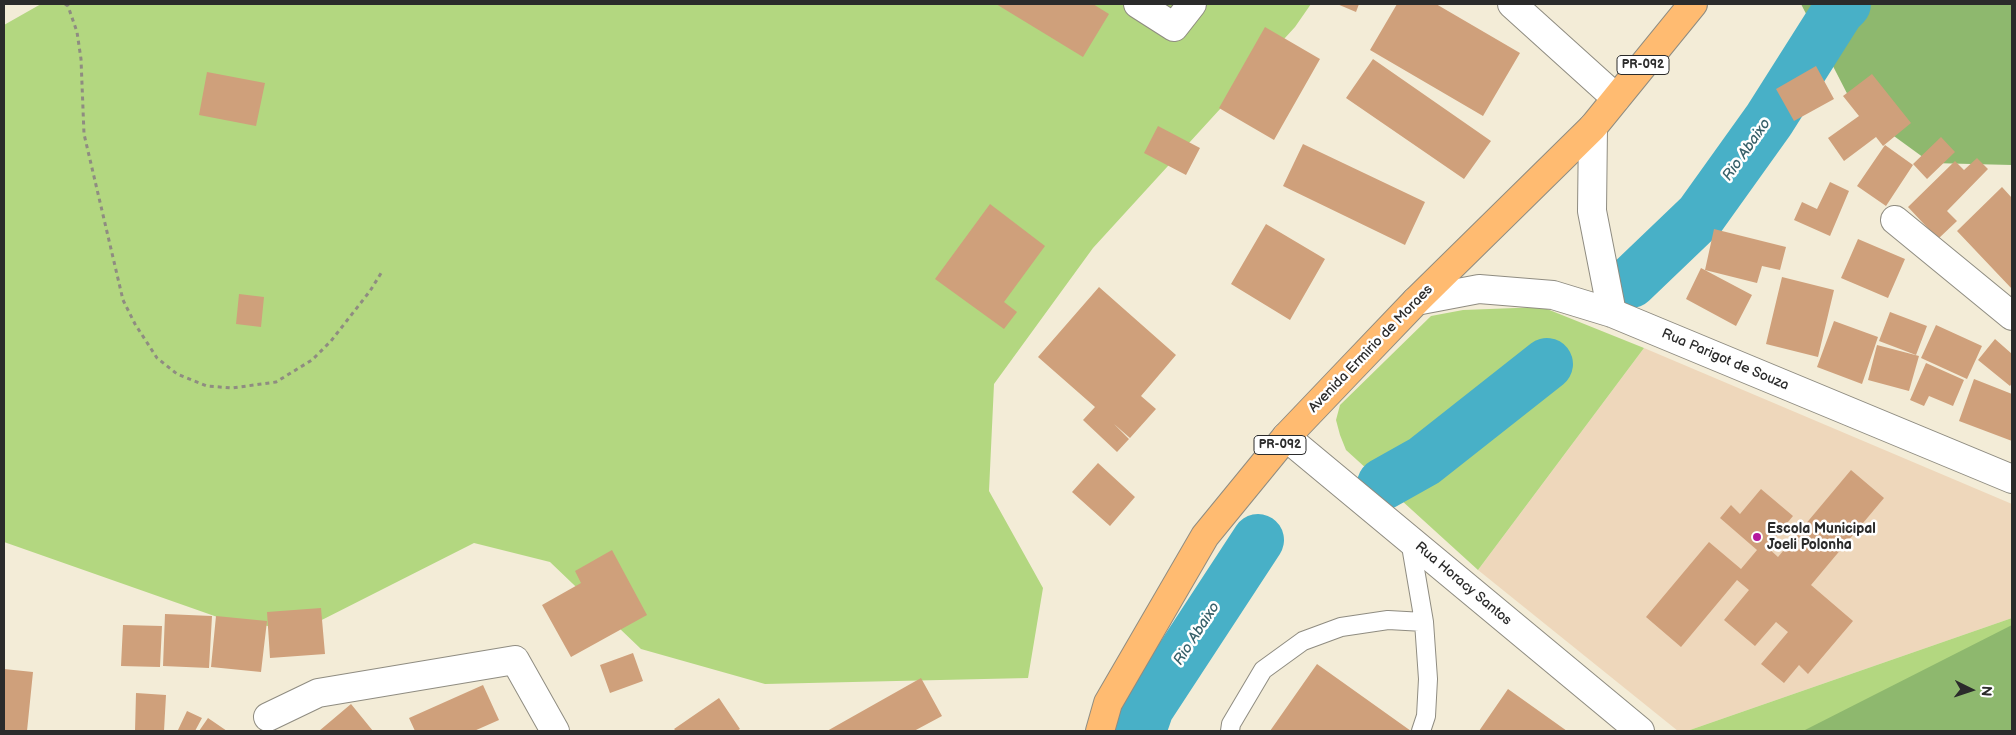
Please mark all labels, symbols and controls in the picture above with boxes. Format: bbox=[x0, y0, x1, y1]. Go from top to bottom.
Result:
road number: PR-092 bbox=[1617, 56, 1669, 74]
water label: Rio Abaixo bbox=[1719, 116, 1775, 184]
street label: Avenida Ermirio de Moraes bbox=[1305, 282, 1437, 416]
street label: Rua Parigot de Souza bbox=[1659, 326, 1791, 394]
road number: PR-092 bbox=[1254, 436, 1306, 454]
place label: Escola Municipal Joeli Polonha bbox=[1767, 521, 1876, 554]
marker: Escola Municipal Joeli Polonha bbox=[1751, 531, 1763, 543]
street label: Rua Horacy Santos bbox=[1411, 539, 1515, 629]
water label: Rio Abaixo bbox=[1170, 599, 1224, 669]
north arrow bbox=[1946, 665, 1996, 715]
text: N bbox=[1978, 685, 1995, 697]

